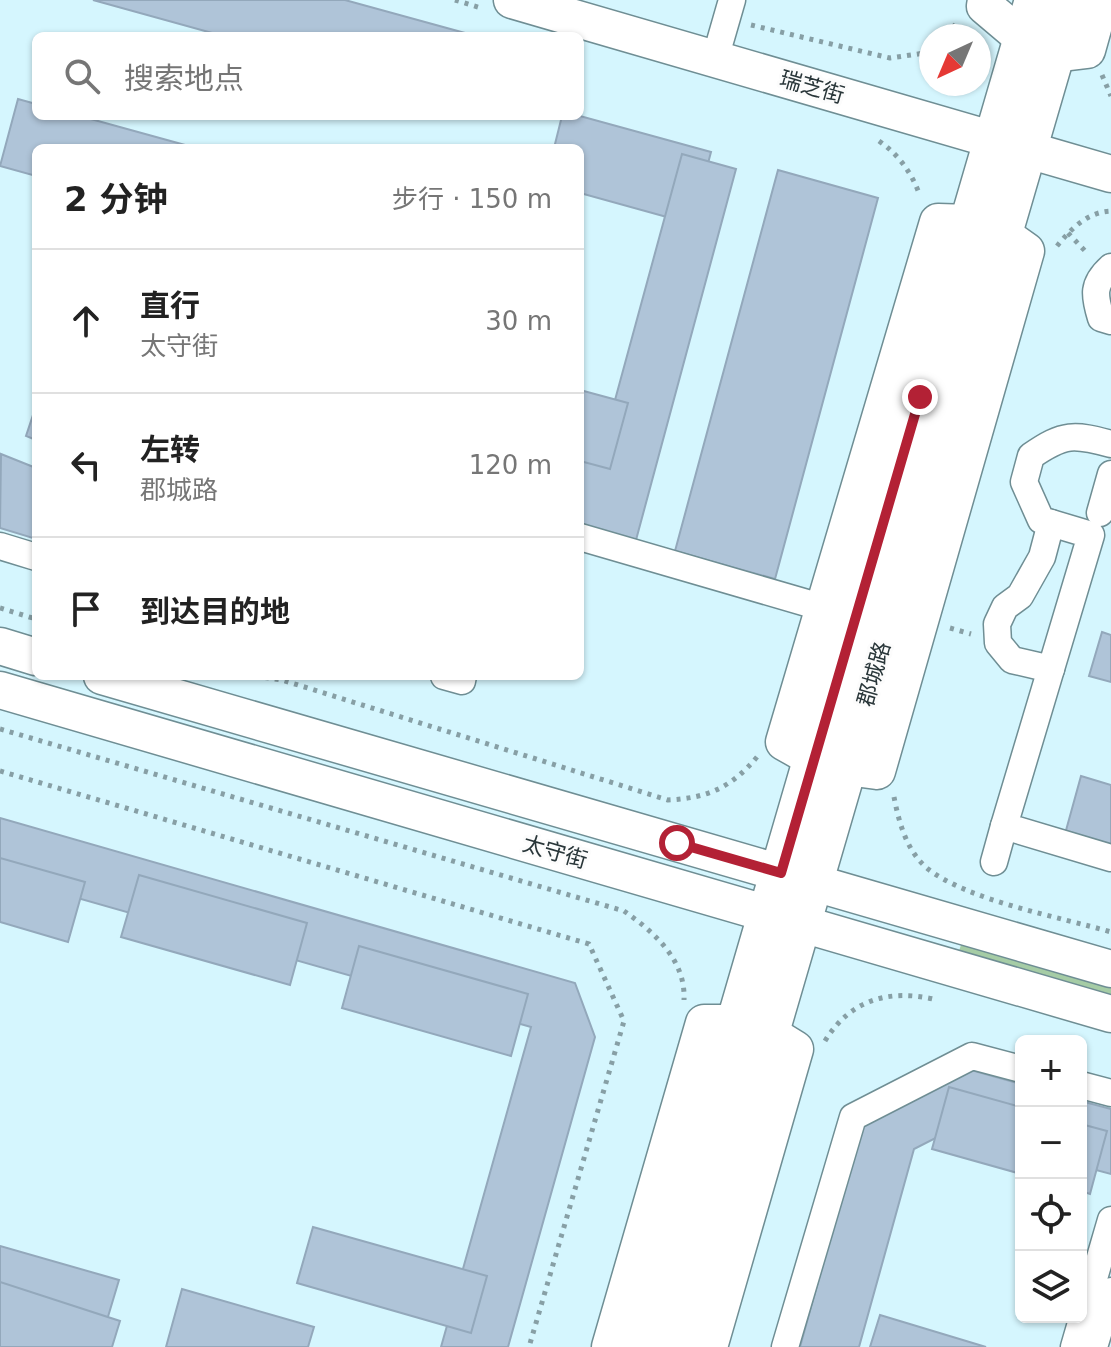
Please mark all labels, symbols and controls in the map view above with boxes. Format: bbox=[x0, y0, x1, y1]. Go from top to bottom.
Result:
north arrow bbox=[919, 24, 991, 96]
search box bbox=[32, 32, 584, 120]
icon: search bbox=[60, 54, 104, 98]
text: 搜索地点 bbox=[124, 61, 244, 96]
street label: 瑞芝街 bbox=[777, 66, 847, 108]
text: 2 分钟 bbox=[64, 179, 168, 219]
text: 步行 · 150 m bbox=[392, 184, 552, 214]
text: 直行 bbox=[140, 288, 200, 323]
icon: ahead bbox=[64, 299, 108, 343]
text: 30 m bbox=[485, 306, 552, 336]
text: 太守街 bbox=[140, 331, 218, 361]
route end bbox=[902, 379, 938, 415]
text: 左转 bbox=[140, 432, 200, 467]
icon: left bbox=[64, 443, 108, 487]
text: 120 m bbox=[469, 450, 552, 480]
text: 郡城路 bbox=[140, 475, 218, 505]
icon: arrive bbox=[64, 587, 108, 631]
text: 到达目的地 bbox=[140, 594, 290, 629]
street label: 郡城路 bbox=[853, 639, 895, 709]
route start bbox=[659, 825, 695, 861]
street label: 太守街 bbox=[520, 831, 590, 873]
map controls bbox=[1015, 1035, 1087, 1323]
button: + bbox=[1015, 1035, 1087, 1107]
button: − bbox=[1015, 1107, 1087, 1179]
button: locate bbox=[1015, 1179, 1087, 1251]
button: layers bbox=[1015, 1251, 1087, 1323]

